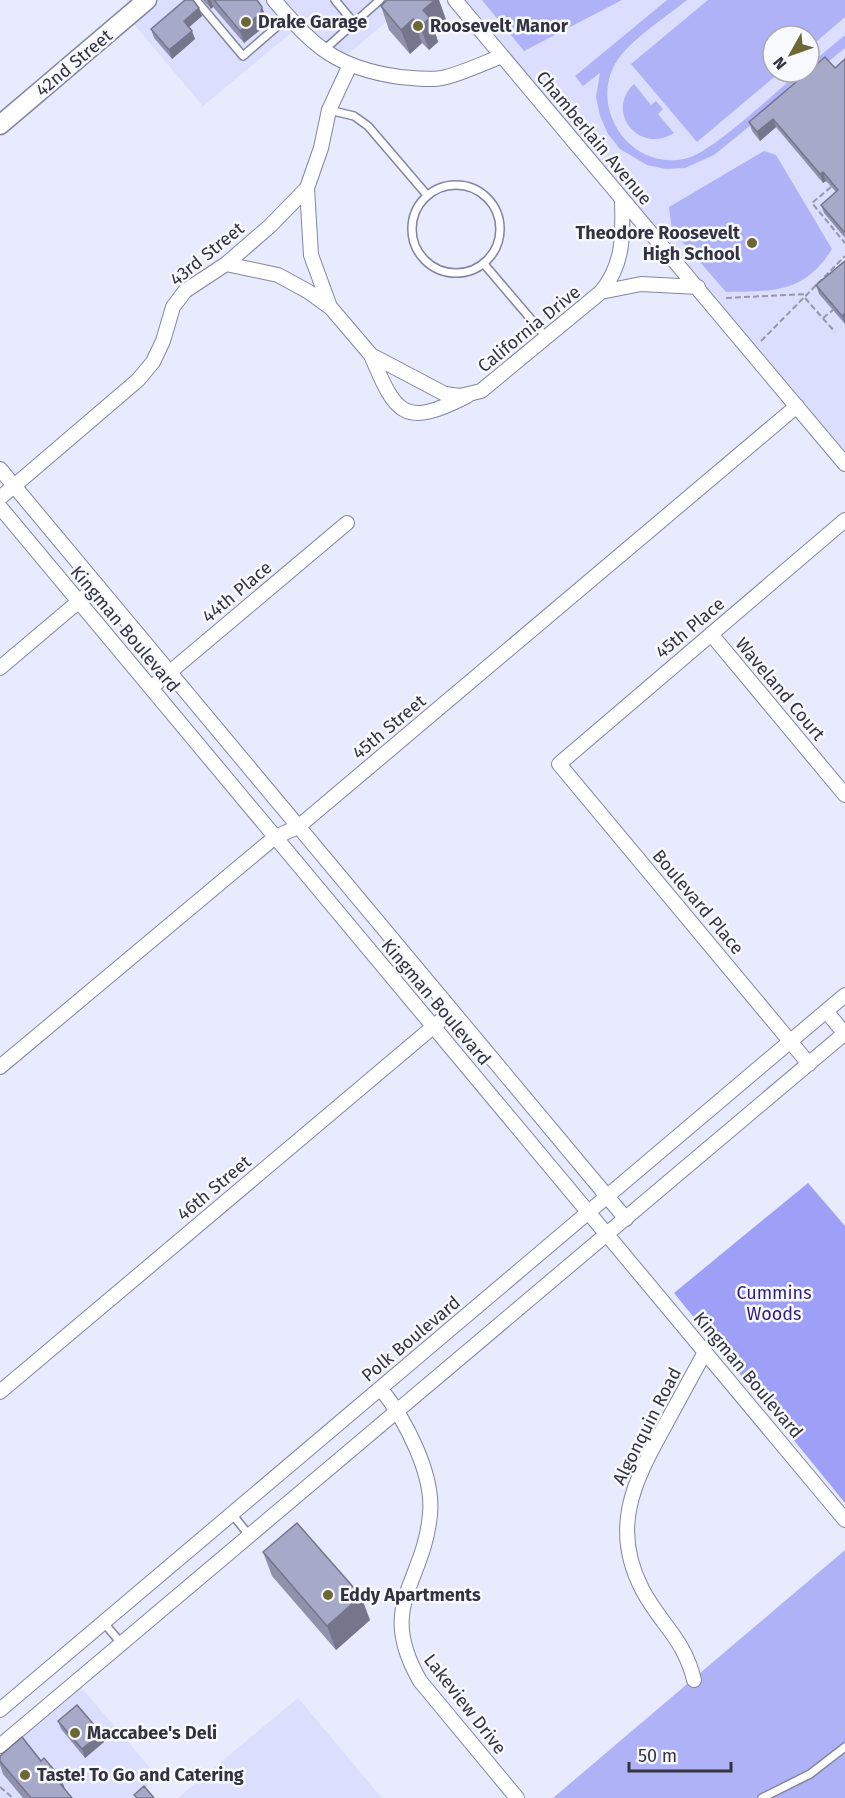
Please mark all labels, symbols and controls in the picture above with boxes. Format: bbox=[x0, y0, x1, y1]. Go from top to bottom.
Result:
place label: Drake Garage bbox=[258, 11, 367, 33]
marker: Drake Garage bbox=[239, 15, 253, 29]
place label: Roosevelt Manor bbox=[430, 15, 569, 37]
marker: Roosevelt Manor bbox=[411, 19, 425, 33]
street label: 42nd Street bbox=[31, 24, 117, 101]
north arrow bbox=[761, 24, 821, 84]
text: N bbox=[769, 53, 791, 73]
street label: Chamberlain Avenue bbox=[532, 66, 656, 210]
street label: 43rd Street bbox=[165, 217, 249, 291]
place label: Theodore Roosevelt High School bbox=[576, 222, 741, 265]
marker: Theodore Roosevelt High School bbox=[745, 236, 759, 250]
street label: California Drive bbox=[473, 281, 585, 377]
street label: 44th Place bbox=[198, 556, 276, 628]
street label: Kingman Boulevard bbox=[66, 561, 184, 697]
street label: 45th Place bbox=[651, 593, 729, 663]
street label: Waveland Court bbox=[731, 633, 830, 745]
street label: 45th Street bbox=[348, 690, 431, 764]
street label: Boulevard Place bbox=[648, 845, 748, 959]
street label: Kingman Boulevard bbox=[377, 934, 495, 1070]
street label: 46th Street bbox=[173, 1150, 256, 1225]
park label: Cummins Woods bbox=[736, 1282, 812, 1325]
street label: Polk Boulevard bbox=[357, 1291, 465, 1387]
street label: Kingman Boulevard bbox=[689, 1307, 807, 1443]
street label: Algonquin Road bbox=[608, 1364, 686, 1488]
place label: Eddy Apartments bbox=[340, 1584, 481, 1606]
marker: Eddy Apartments bbox=[321, 1588, 335, 1602]
street label: Lakeview Drive bbox=[419, 1650, 511, 1758]
place label: Maccabee's Deli bbox=[87, 1722, 217, 1744]
marker: Maccabee's Deli bbox=[68, 1726, 82, 1740]
scale bar bbox=[629, 1735, 731, 1773]
text: 50 m bbox=[638, 1745, 677, 1767]
place label: Taste! To Go and Catering bbox=[37, 1764, 244, 1786]
marker: Taste! To Go and Catering bbox=[18, 1768, 32, 1782]

